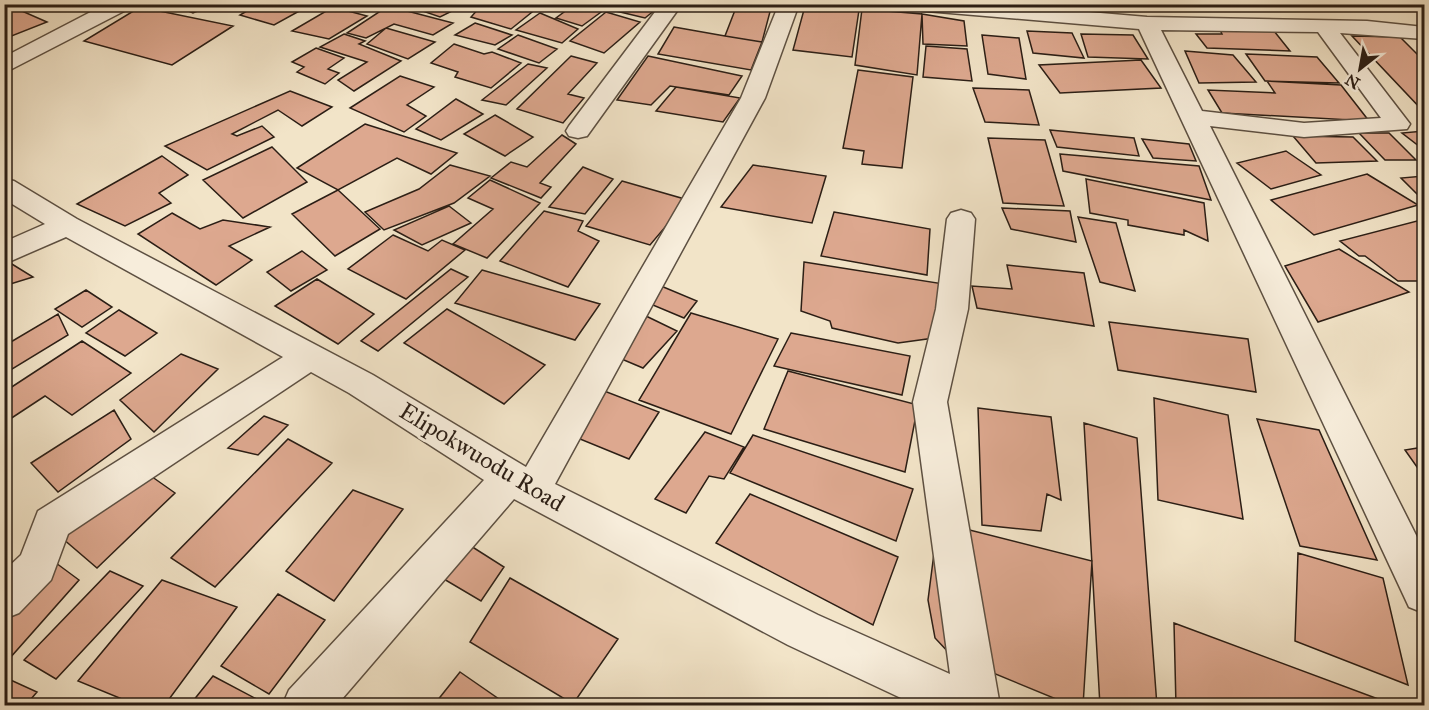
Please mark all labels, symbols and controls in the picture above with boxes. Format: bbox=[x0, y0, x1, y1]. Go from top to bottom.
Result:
north arrow bbox=[1330, 39, 1390, 99]
text: N bbox=[1341, 70, 1363, 93]
street label: Elipokwuodu Road bbox=[394, 396, 570, 518]

